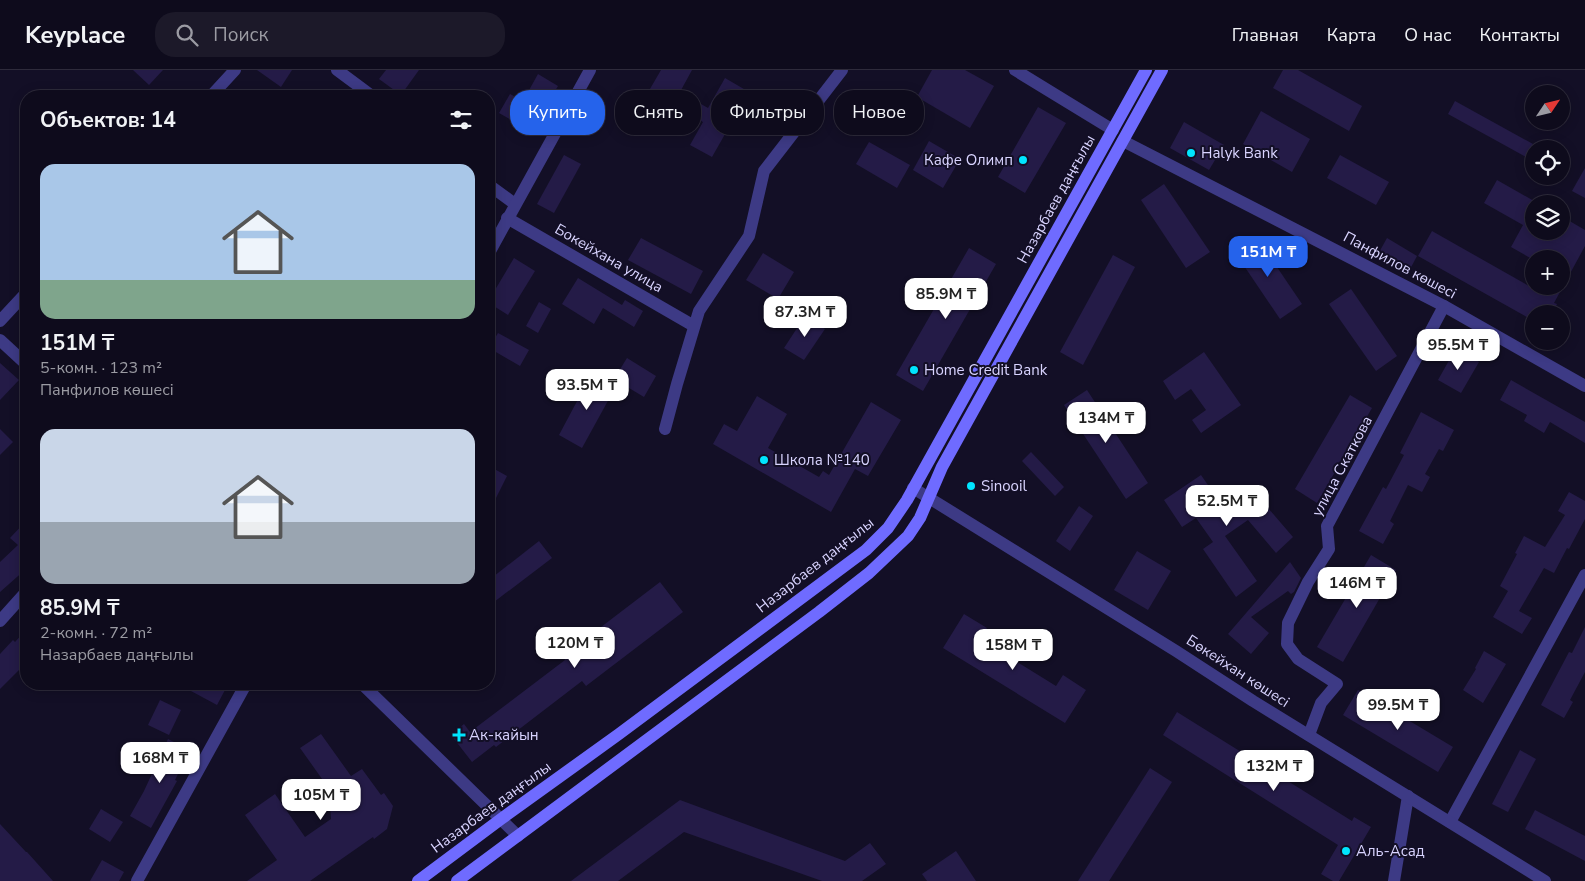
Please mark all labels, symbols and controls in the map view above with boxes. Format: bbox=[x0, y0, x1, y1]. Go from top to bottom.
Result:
search box bbox=[155, 12, 505, 57]
text: Keyplace bbox=[25, 19, 125, 51]
icon: search bbox=[173, 21, 201, 49]
text: Поиск bbox=[213, 22, 269, 48]
text: Главная bbox=[1232, 23, 1299, 47]
text: Карта bbox=[1327, 23, 1376, 47]
text: О нас bbox=[1404, 23, 1452, 47]
text: Контакты bbox=[1480, 23, 1560, 47]
north arrow bbox=[1525, 85, 1570, 130]
map controls bbox=[1525, 85, 1570, 350]
chip: Купить bbox=[510, 90, 605, 135]
chip: Снять bbox=[615, 90, 701, 135]
chip: Фильтры bbox=[711, 90, 824, 135]
chip: Новое bbox=[834, 90, 924, 135]
text: Объектов: 14 bbox=[40, 106, 176, 134]
icon: filters bbox=[447, 106, 475, 134]
street label: Назарбаев даңғылы bbox=[1012, 131, 1100, 267]
button: locate bbox=[1525, 140, 1570, 185]
place label: Halyk Bank bbox=[1201, 143, 1278, 163]
marker: Halyk Bank bbox=[1185, 147, 1197, 159]
place label: Кафе Олимп bbox=[924, 150, 1013, 170]
marker: Кафе Олимп bbox=[1017, 154, 1029, 166]
button: layers bbox=[1525, 195, 1570, 240]
icon: home bbox=[213, 197, 303, 287]
street label: Бокейхана улица bbox=[551, 219, 667, 297]
street label: Панфилов көшесі bbox=[1340, 227, 1460, 303]
pin: 151M ₸ bbox=[1227, 236, 1309, 278]
text: 151M ₸ bbox=[1240, 241, 1296, 263]
button: + bbox=[1525, 250, 1570, 295]
pin: 85.9M ₸ bbox=[900, 278, 992, 320]
text: 85.9M ₸ bbox=[916, 283, 976, 305]
pin: 87.3M ₸ bbox=[759, 296, 851, 338]
text: 87.3M ₸ bbox=[775, 301, 835, 323]
button: − bbox=[1525, 305, 1570, 350]
pin: 95.5M ₸ bbox=[1412, 328, 1504, 371]
text: 151M ₸ bbox=[40, 329, 114, 357]
text: 95.5M ₸ bbox=[1428, 334, 1488, 356]
text: 5-комн. · 123 m² bbox=[40, 357, 162, 379]
place label: Home Credit Bank bbox=[924, 360, 1048, 380]
marker: Home Credit Bank bbox=[908, 364, 920, 376]
pin: 93.5M ₸ bbox=[541, 368, 633, 411]
text: 93.5M ₸ bbox=[557, 374, 617, 396]
text: Панфилов көшесі bbox=[40, 379, 174, 401]
pin: 134M ₸ bbox=[1065, 402, 1147, 444]
text: 134M ₸ bbox=[1078, 407, 1134, 429]
street label: улица Скаткова bbox=[1307, 412, 1377, 520]
place label: Школа №140 bbox=[774, 450, 870, 470]
marker: Школа №140 bbox=[758, 454, 770, 466]
icon: home bbox=[213, 462, 303, 552]
place label: Sinooil bbox=[981, 476, 1027, 496]
marker: Sinooil bbox=[965, 480, 977, 492]
pin: 52.5M ₸ bbox=[1181, 484, 1273, 527]
text: 52.5M ₸ bbox=[1197, 490, 1257, 512]
street label: Назарбаев даңғылы bbox=[752, 513, 878, 617]
pin: 146M ₸ bbox=[1316, 566, 1398, 609]
text: 146M ₸ bbox=[1329, 572, 1385, 594]
text: 85.9M ₸ bbox=[40, 594, 120, 622]
text: 2-комн. · 72 m² bbox=[40, 622, 152, 644]
pin: 120M ₸ bbox=[534, 626, 616, 669]
pin: 158M ₸ bbox=[972, 628, 1054, 671]
street label: Бөкейхан көшесі bbox=[1183, 630, 1293, 712]
text: 120M ₸ bbox=[547, 632, 603, 654]
text: 158M ₸ bbox=[985, 634, 1041, 656]
text: Назарбаев даңғылы bbox=[40, 644, 194, 666]
pin: 99.5M ₸ bbox=[1352, 688, 1444, 731]
text: 99.5M ₸ bbox=[1368, 694, 1428, 716]
place label: Ак-кайын bbox=[469, 725, 539, 745]
marker: Ак-кайын bbox=[453, 729, 465, 741]
pin: 168M ₸ bbox=[119, 742, 201, 784]
text: 168M ₸ bbox=[132, 747, 188, 769]
pin: 132M ₸ bbox=[1233, 750, 1315, 792]
text: 132M ₸ bbox=[1246, 755, 1302, 777]
street label: Назарбаев даңғылы bbox=[427, 757, 555, 857]
pin: 105M ₸ bbox=[280, 778, 362, 821]
text: 105M ₸ bbox=[293, 784, 349, 806]
place label: Аль-Асад bbox=[1356, 841, 1425, 861]
marker: Аль-Асад bbox=[1340, 845, 1352, 857]

